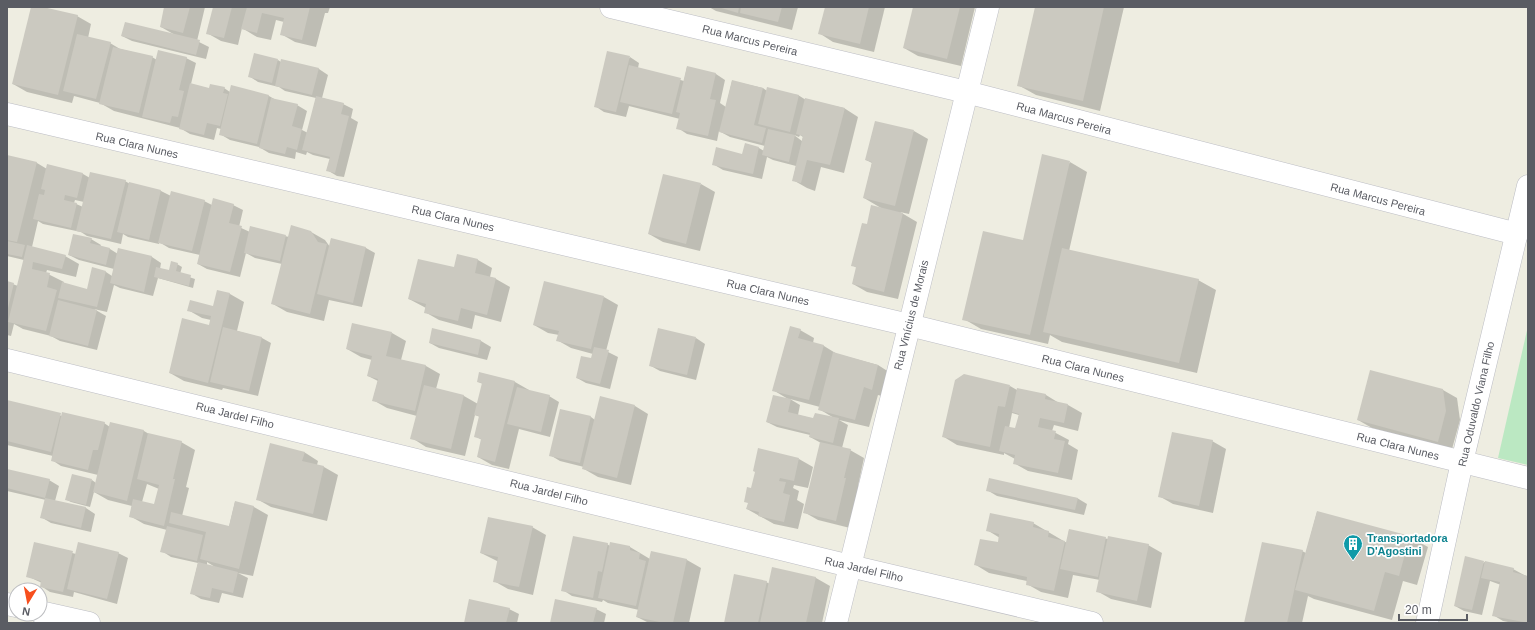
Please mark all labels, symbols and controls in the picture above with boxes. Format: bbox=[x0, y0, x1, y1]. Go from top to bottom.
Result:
street label: Rua Marcus Pereira bbox=[701, 22, 800, 58]
street label: Rua Marcus Pereira bbox=[1015, 100, 1114, 137]
street label: Rua Clara Nunes bbox=[95, 130, 180, 160]
street label: Rua Marcus Pereira bbox=[1329, 181, 1428, 218]
street label: Rua Clara Nunes bbox=[411, 203, 496, 233]
street label: Rua Vinícius de Morais bbox=[892, 258, 931, 371]
street label: Rua Clara Nunes bbox=[726, 277, 811, 307]
street label: Rua Oduvaldo Viana Filho bbox=[1456, 340, 1496, 468]
street label: Rua Clara Nunes bbox=[1041, 352, 1126, 384]
street label: Rua Jardel Filho bbox=[195, 399, 275, 431]
street label: Rua Clara Nunes bbox=[1356, 430, 1441, 462]
street label: Rua Jardel Filho bbox=[509, 476, 589, 508]
place label: Transportadora D'Agostini bbox=[1367, 532, 1449, 557]
building icon: Transportadora D'Agostini bbox=[1342, 533, 1364, 561]
street label: Rua Jardel Filho bbox=[824, 554, 904, 584]
north arrow bbox=[8, 582, 48, 622]
scale bar bbox=[1399, 596, 1467, 622]
text: 20 m bbox=[1405, 603, 1432, 617]
text: N bbox=[21, 605, 31, 618]

